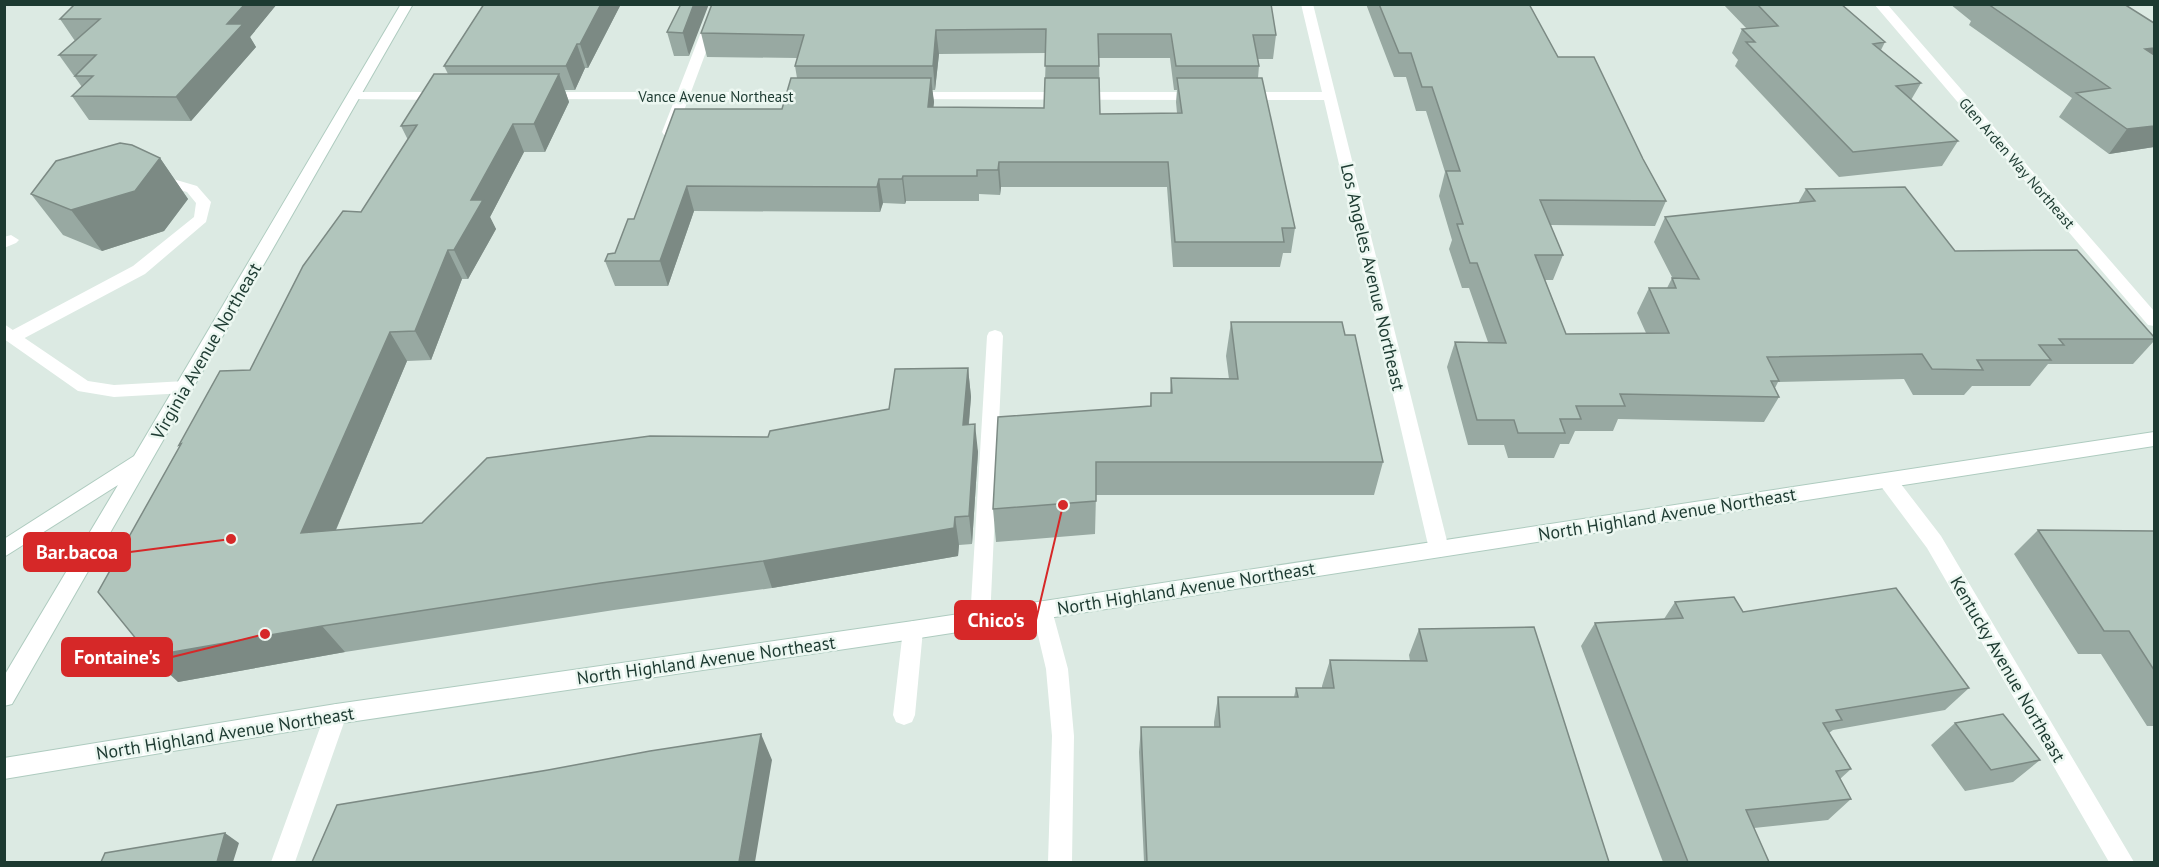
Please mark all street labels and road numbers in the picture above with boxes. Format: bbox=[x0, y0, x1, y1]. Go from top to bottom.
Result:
street label: Vance Avenue Northeast bbox=[637, 87, 794, 106]
street label: Glen Arden Way Northeast bbox=[1955, 94, 2079, 232]
street label: Los Angeles Avenue Northeast bbox=[1336, 161, 1410, 393]
street label: Virginia Avenue Northeast bbox=[145, 258, 266, 444]
street label: North Highland Avenue Northeast bbox=[1536, 482, 1798, 546]
street label: North Highland Avenue Northeast bbox=[1055, 556, 1317, 620]
street label: Kentucky Avenue Northeast bbox=[1945, 572, 2071, 766]
street label: North Highland Avenue Northeast bbox=[575, 630, 837, 690]
street label: North Highland Avenue Northeast bbox=[94, 701, 356, 765]

